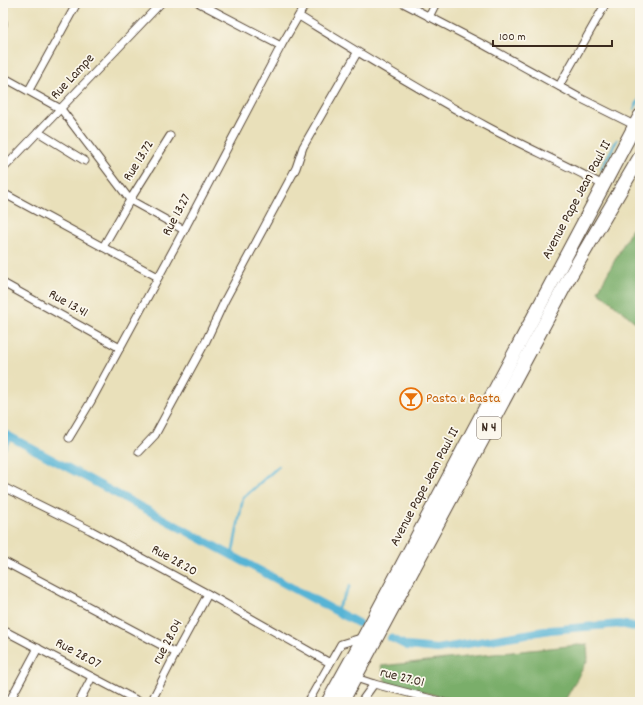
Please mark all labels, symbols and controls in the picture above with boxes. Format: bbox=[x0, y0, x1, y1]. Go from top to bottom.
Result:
scale bar bbox=[493, 22, 612, 48]
text: 100 m bbox=[499, 29, 526, 46]
street label: Rue Lampe bbox=[46, 49, 100, 105]
street label: Rue 13.72 bbox=[119, 136, 159, 186]
street label: Avenue Pape Jean Paul II bbox=[537, 136, 617, 263]
street label: Rue 13.27 bbox=[158, 190, 196, 240]
street label: Rue 13.41 bbox=[44, 285, 92, 323]
bar icon: Pasta & Basta bbox=[398, 386, 424, 412]
place label: Pasta & Basta bbox=[426, 389, 500, 409]
road number: N 4 bbox=[477, 417, 501, 439]
street label: Avenue Pape Jean Paul II bbox=[385, 423, 465, 550]
street label: Rue 28.20 bbox=[147, 540, 201, 582]
street label: rue 28.04 bbox=[148, 616, 188, 668]
street label: Rue 28.07 bbox=[52, 634, 104, 674]
street label: rue 27.01 bbox=[378, 663, 426, 693]

